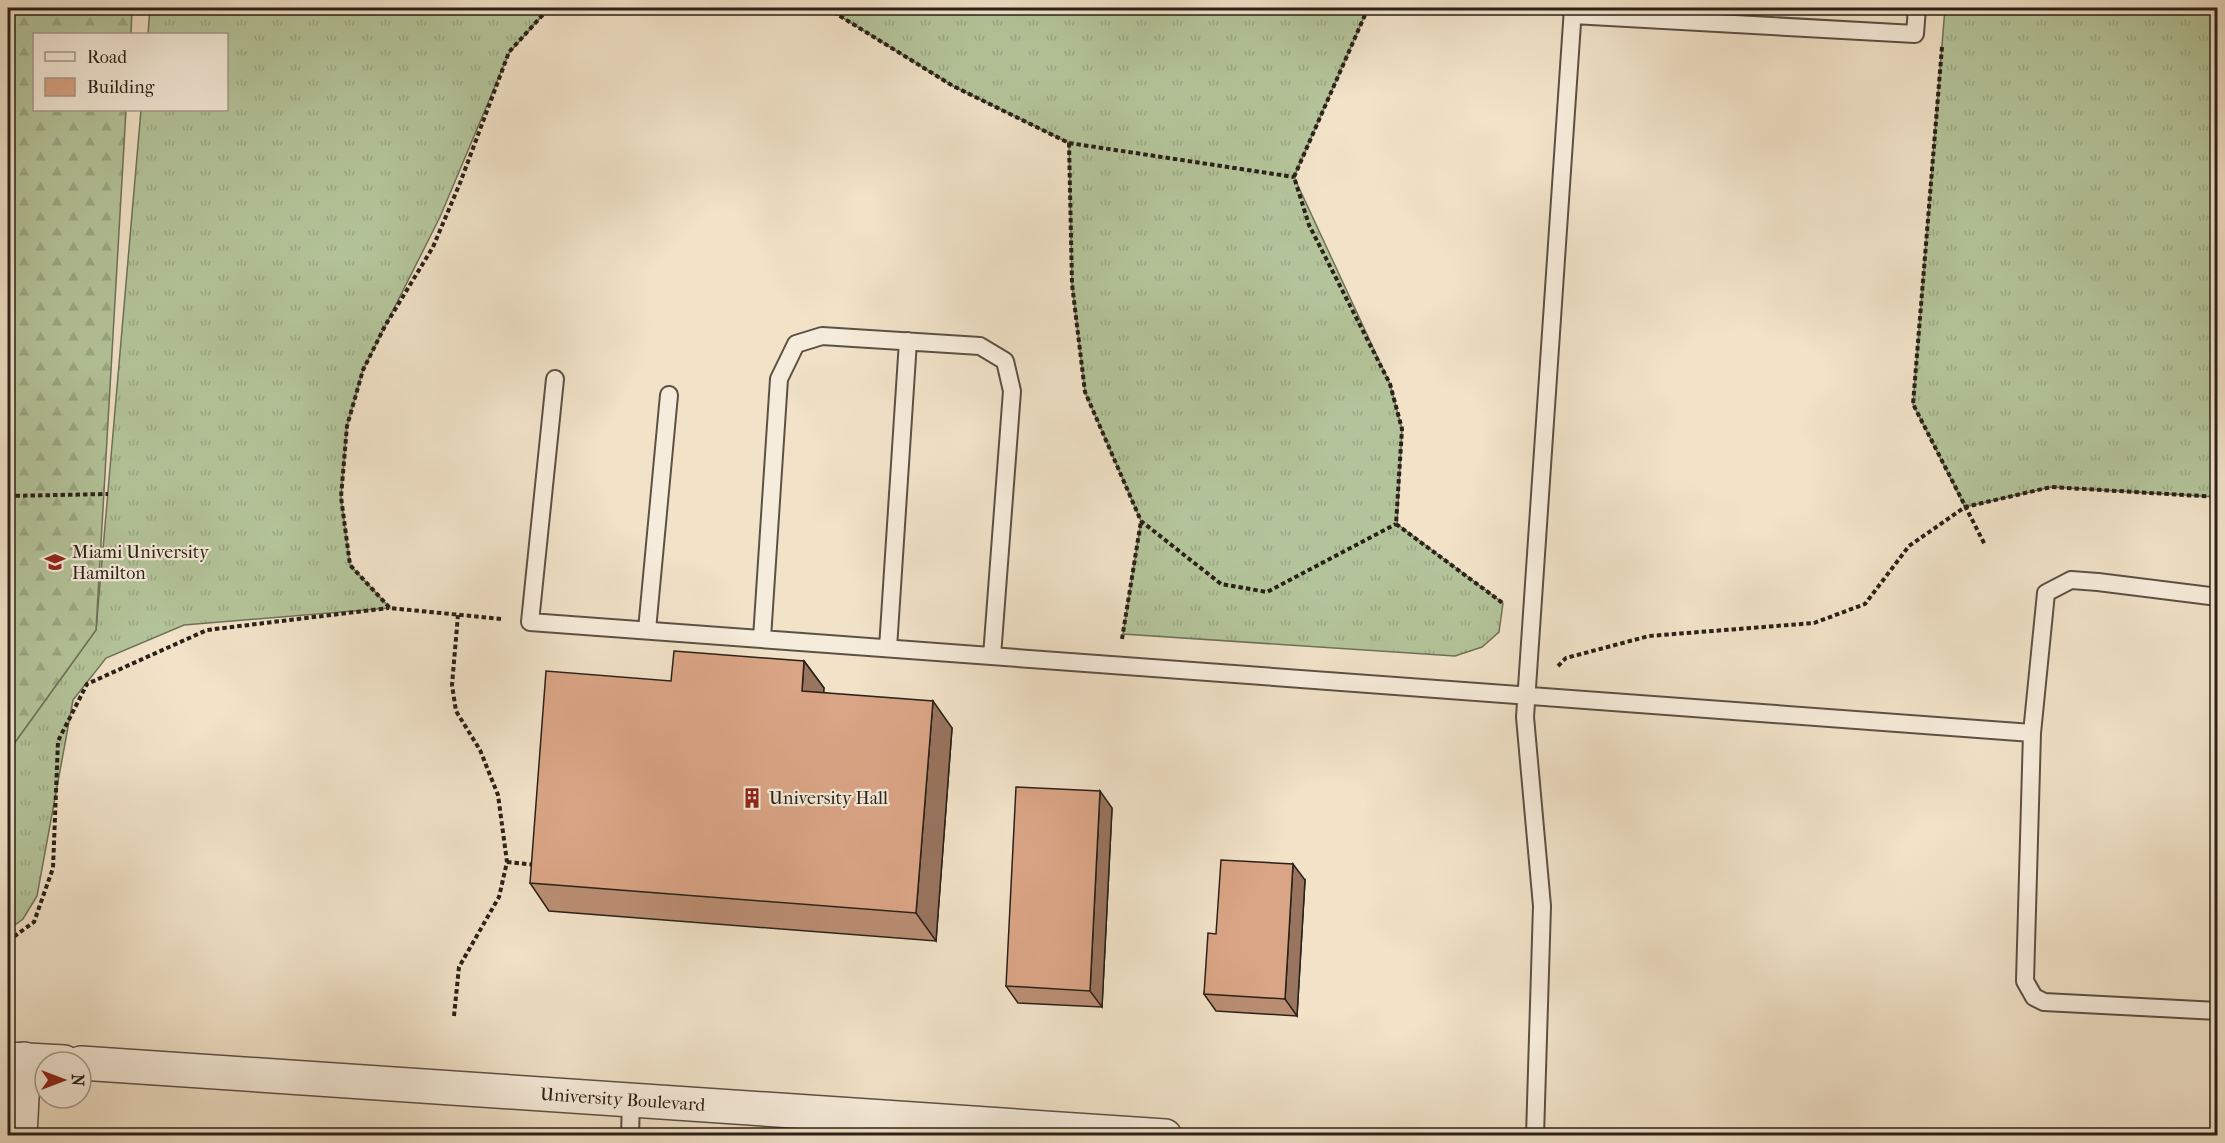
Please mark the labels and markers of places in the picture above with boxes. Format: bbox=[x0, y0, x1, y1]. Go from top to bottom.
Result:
place label: Miami University Hamilton bbox=[72, 542, 210, 584]
school or university icon: Miami University Hamilton bbox=[43, 550, 67, 574]
building icon: University Hall bbox=[740, 786, 764, 810]
place label: University Hall bbox=[769, 788, 888, 809]

